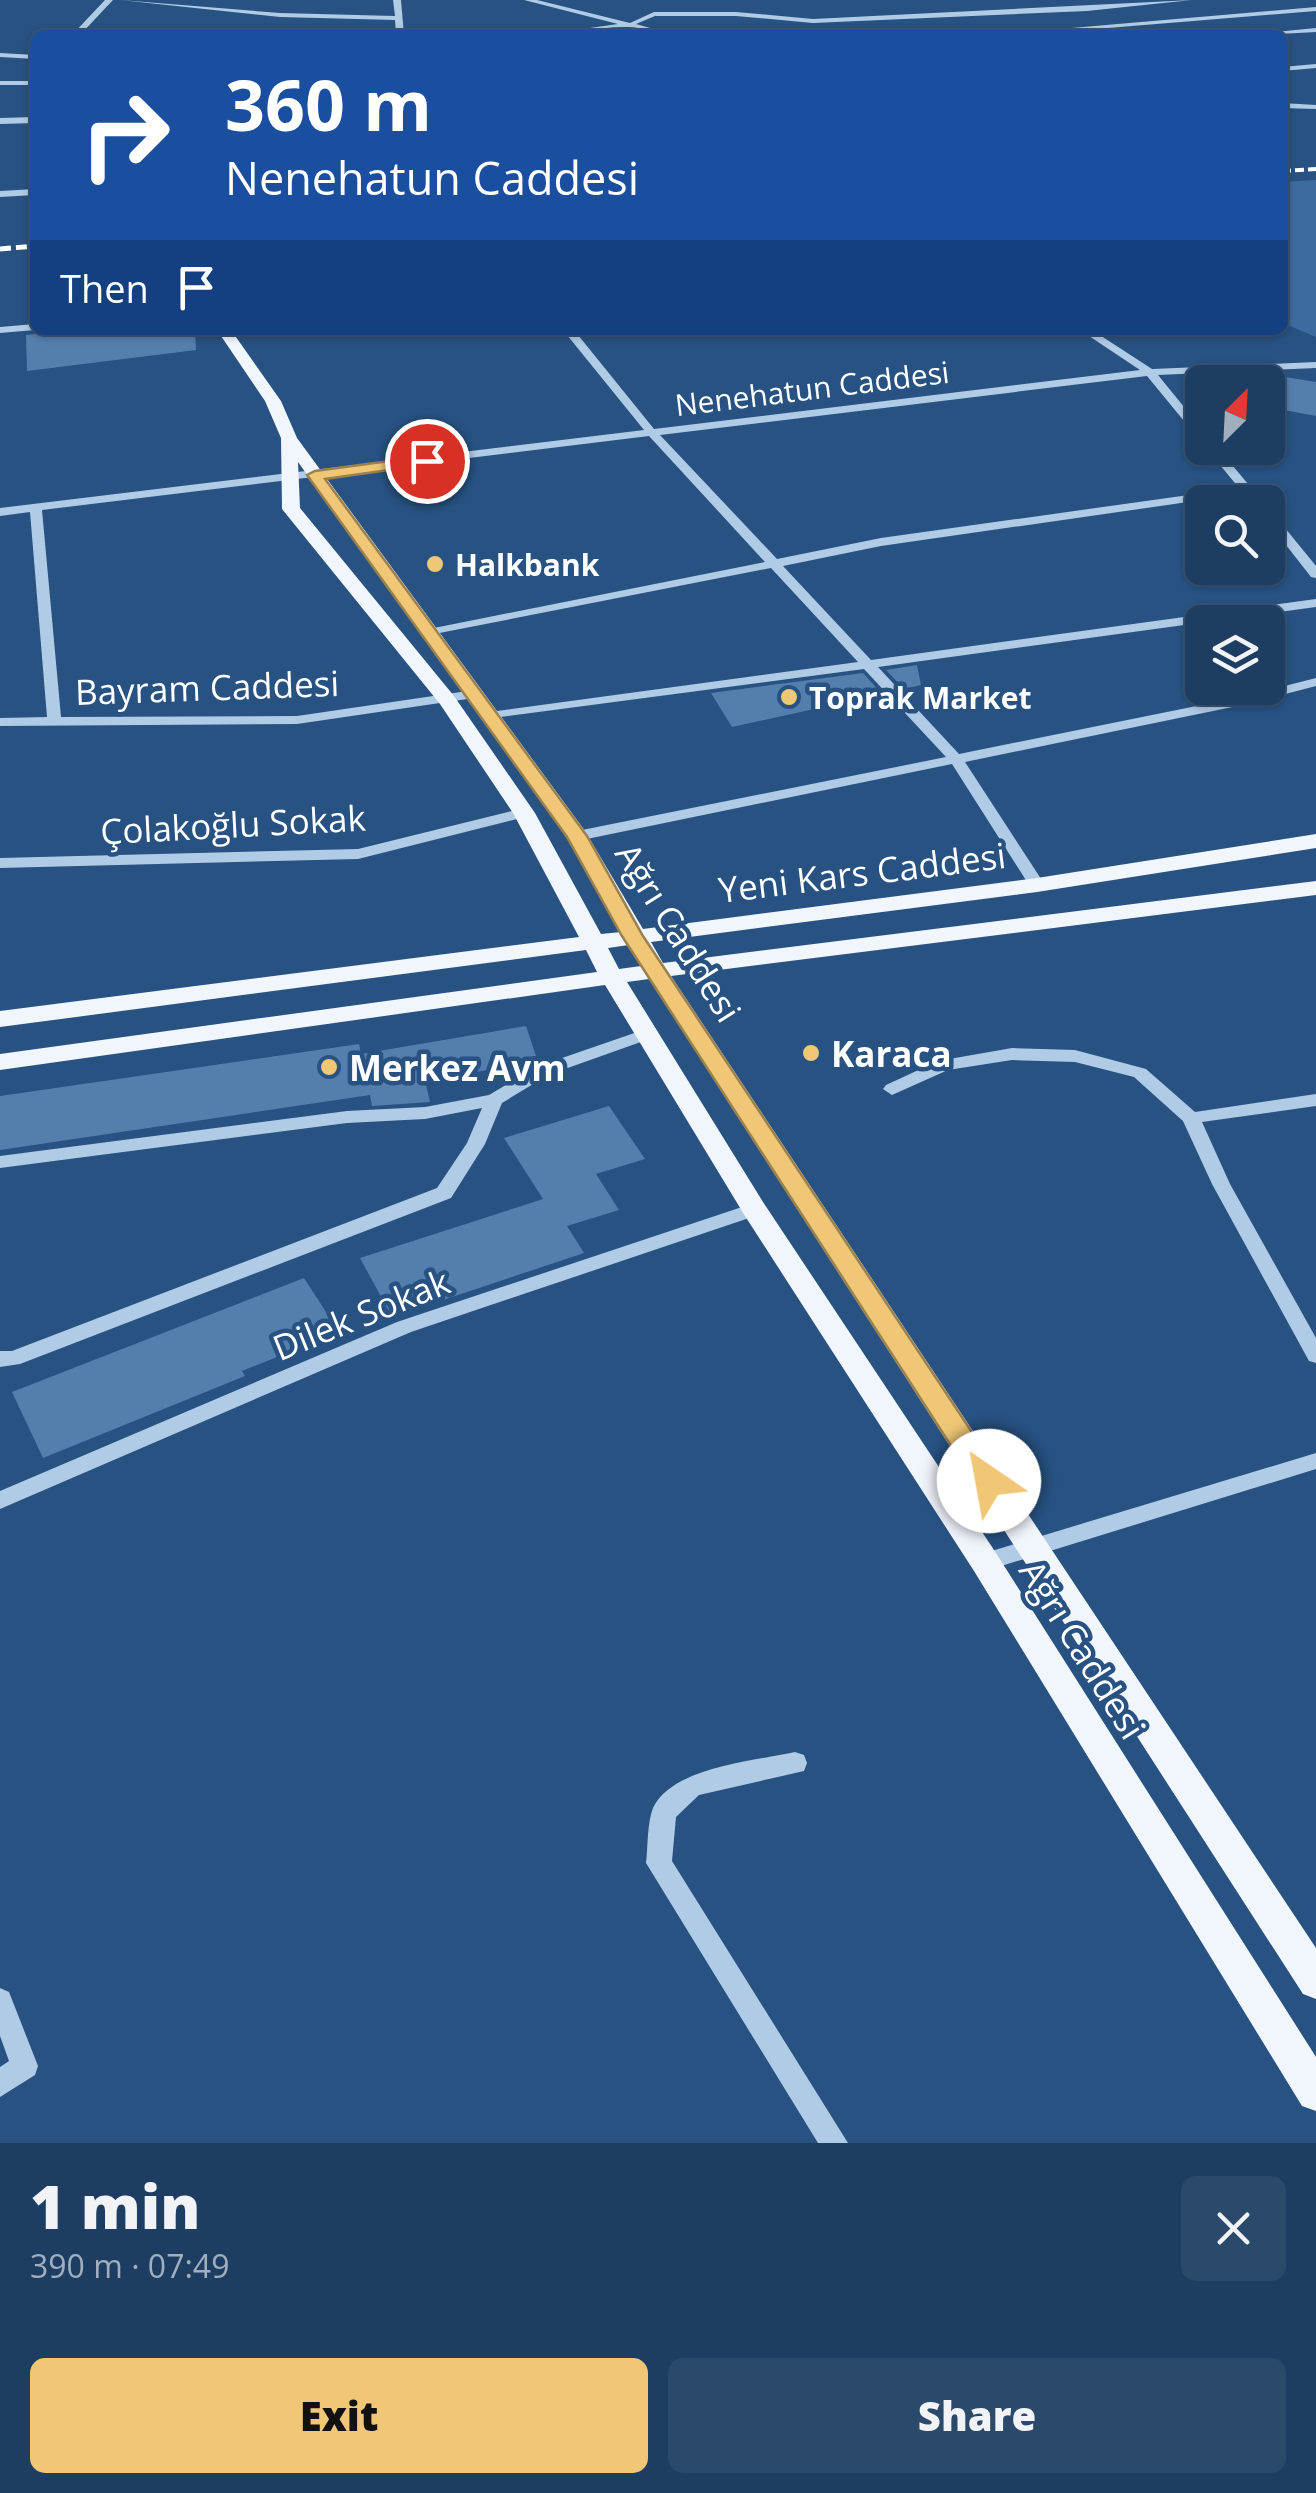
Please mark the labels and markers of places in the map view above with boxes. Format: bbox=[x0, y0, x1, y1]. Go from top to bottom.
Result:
pin bbox=[385, 419, 470, 504]
place label: Halkbank bbox=[455, 544, 600, 585]
marker: Halkbank bbox=[424, 553, 446, 575]
place label: Toprak Market bbox=[809, 677, 1031, 718]
marker: Toprak Market bbox=[778, 686, 800, 708]
place label: Karaca bbox=[831, 1030, 952, 1077]
marker: Karaca bbox=[800, 1042, 822, 1064]
place label: Merkez Avm bbox=[349, 1044, 566, 1091]
marker: Merkez Avm bbox=[318, 1056, 340, 1078]

